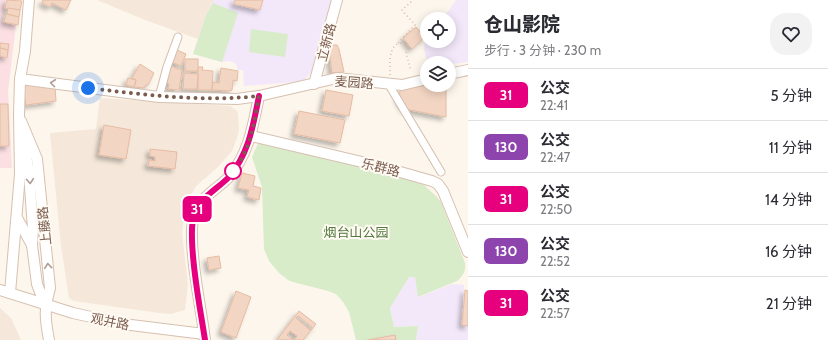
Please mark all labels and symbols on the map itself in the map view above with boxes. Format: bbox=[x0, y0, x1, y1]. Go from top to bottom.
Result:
street label: 立新路 bbox=[313, 21, 339, 63]
street label: 麦园路 bbox=[334, 73, 374, 91]
your location bbox=[78, 78, 98, 98]
one-way arrow bbox=[50, 79, 56, 88]
street label: 乐群路 bbox=[360, 155, 402, 179]
unlabelled marker bbox=[224, 162, 242, 180]
one-way arrow bbox=[25, 178, 34, 184]
line badge: 31 bbox=[179, 196, 215, 222]
street label: 上藤路 bbox=[34, 206, 54, 246]
park label: 烟台山公园 bbox=[323, 224, 389, 240]
one-way arrow bbox=[43, 263, 52, 269]
street label: 观井路 bbox=[89, 309, 131, 333]

